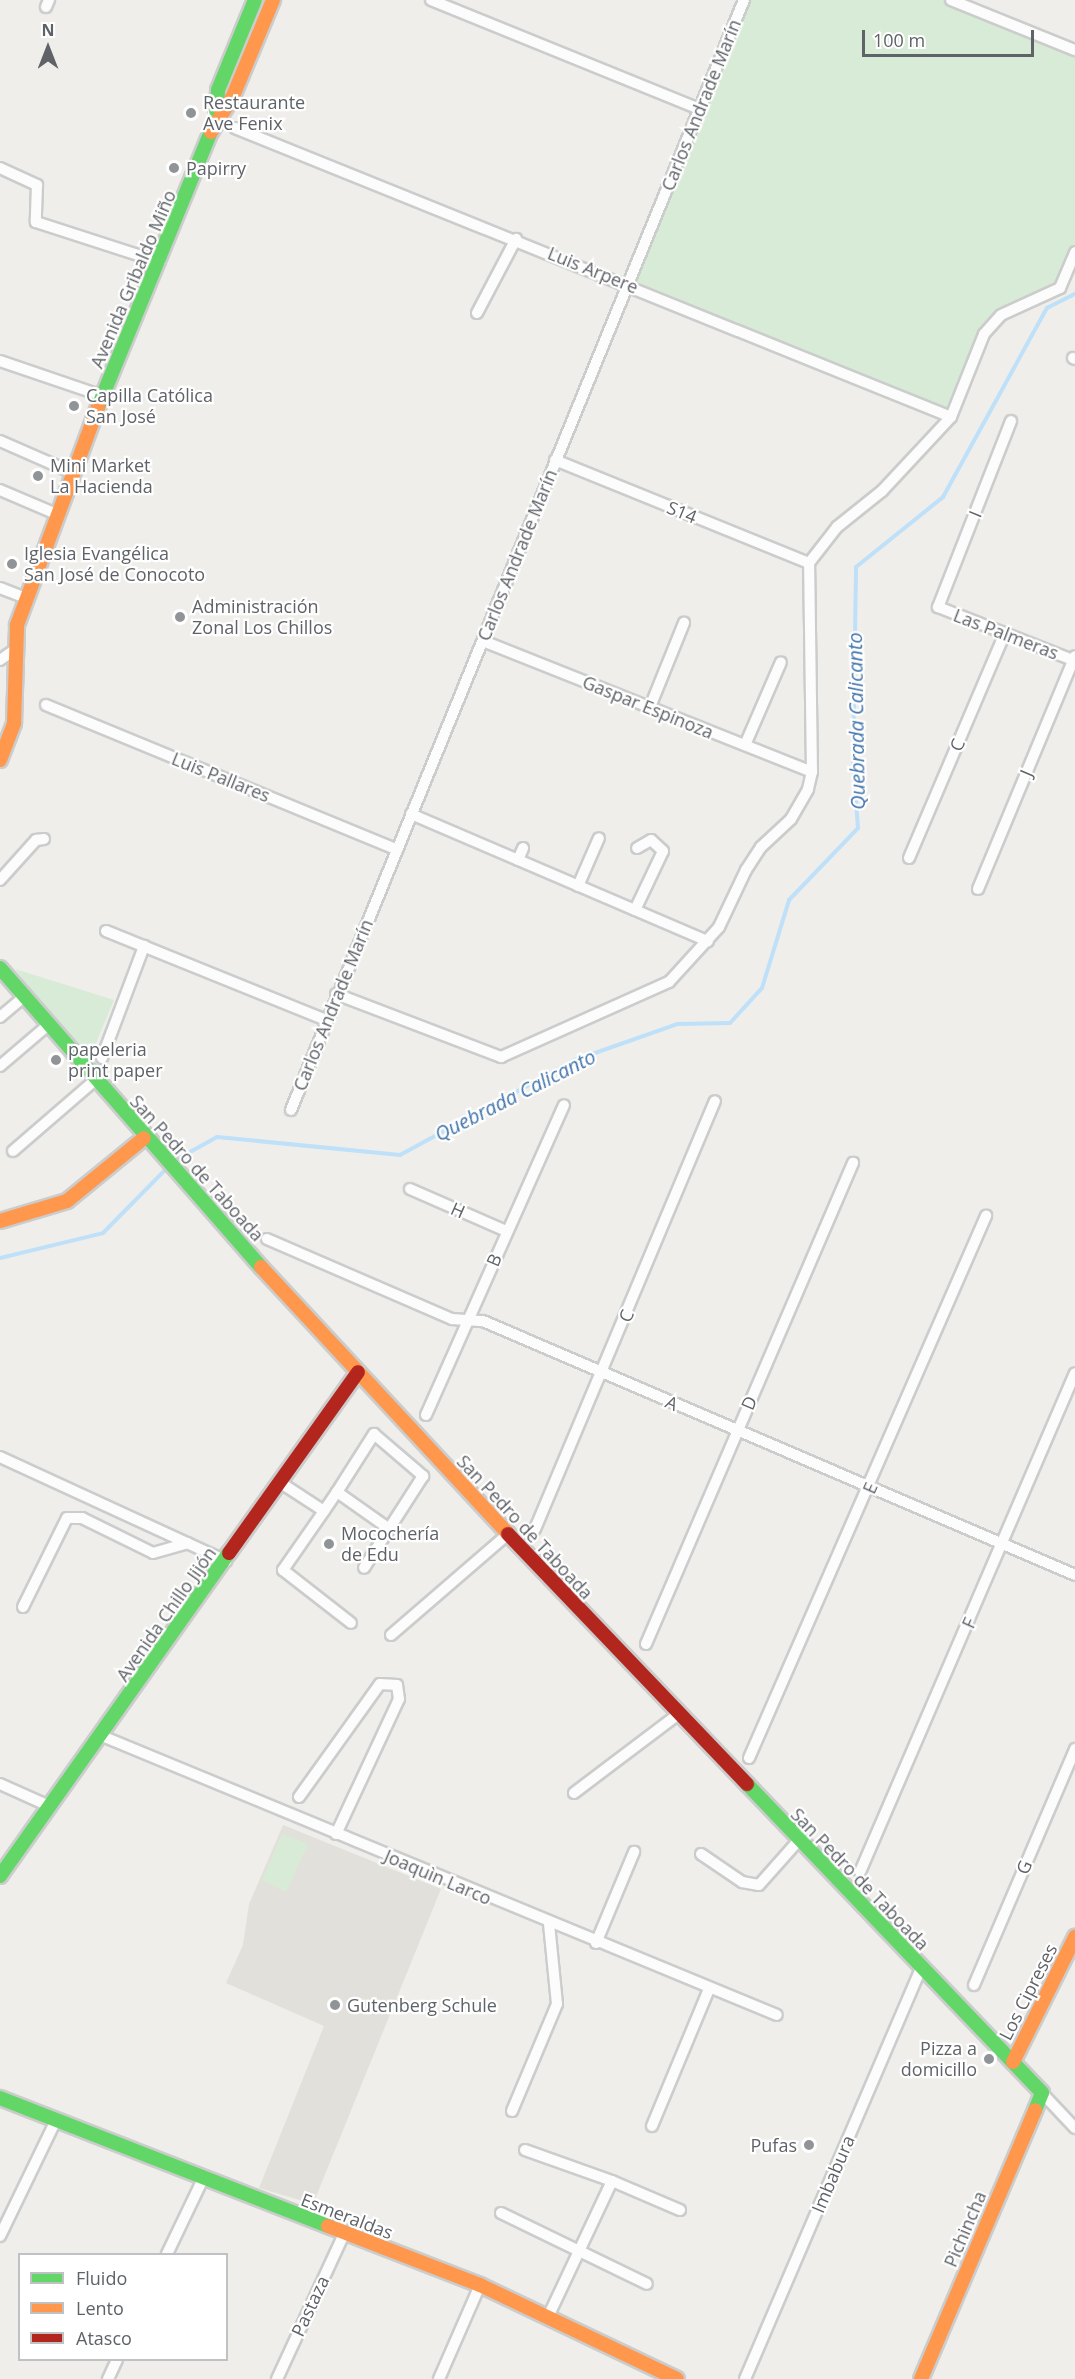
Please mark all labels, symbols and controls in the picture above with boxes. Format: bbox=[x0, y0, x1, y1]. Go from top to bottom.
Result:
street label: Carlos Andrade Marín bbox=[657, 16, 745, 194]
north arrow bbox=[18, 18, 78, 78]
scale bar bbox=[865, 18, 1038, 56]
text: N bbox=[41, 19, 55, 41]
text: 100 m bbox=[873, 28, 925, 52]
place label: Restaurante Ave Fenix bbox=[203, 92, 305, 134]
marker: Restaurante Ave Fenix bbox=[184, 106, 198, 120]
place label: Papirry bbox=[186, 157, 246, 179]
marker: Papirry bbox=[167, 161, 181, 175]
street label: Avenida Gribaldo Miño bbox=[86, 187, 180, 371]
street label: Luis Arpere bbox=[545, 242, 641, 298]
place label: Capilla Católica San José bbox=[86, 385, 213, 428]
marker: Capilla Católica San José bbox=[67, 399, 81, 413]
place label: Mini Market La Hacienda bbox=[50, 455, 153, 498]
street label: Carlos Andrade Marín bbox=[473, 466, 561, 644]
marker: Mini Market La Hacienda bbox=[31, 469, 45, 483]
street label: S14 bbox=[664, 496, 700, 528]
street label: I bbox=[964, 508, 986, 520]
place label: Iglesia Evangélica San José de Conocoto bbox=[24, 543, 205, 586]
marker: Iglesia Evangélica San José de Conocoto bbox=[5, 557, 19, 571]
place label: Administración Zonal Los Chillos bbox=[192, 596, 332, 638]
street label: Las Palmeras bbox=[950, 604, 1062, 664]
marker: Administración Zonal Los Chillos bbox=[173, 610, 187, 624]
water label: Quebrada Calicanto bbox=[842, 632, 870, 810]
street label: Gaspar Espinoza bbox=[579, 671, 717, 743]
street label: C bbox=[945, 736, 969, 754]
street label: Luis Pallares bbox=[169, 747, 273, 807]
street label: J bbox=[1015, 767, 1037, 779]
street label: Carlos Andrade Marín bbox=[289, 916, 377, 1094]
place label: papeleria print paper bbox=[68, 1039, 163, 1082]
water label: Quebrada Calicanto bbox=[430, 1044, 600, 1146]
marker: papeleria print paper bbox=[49, 1053, 63, 1067]
street label: San Pedro de Taboada bbox=[126, 1091, 268, 1245]
street label: H bbox=[448, 1197, 468, 1223]
street label: B bbox=[482, 1250, 506, 1270]
street label: C bbox=[614, 1307, 638, 1325]
street label: A bbox=[662, 1391, 682, 1415]
street label: D bbox=[737, 1393, 761, 1413]
street label: San Pedro de Taboada bbox=[453, 1451, 597, 1603]
street label: E bbox=[858, 1479, 882, 1497]
place label: Mocochería de Edu bbox=[341, 1523, 439, 1565]
marker: Mocochería de Edu bbox=[322, 1537, 336, 1551]
street label: Avenida Chillo Jijón bbox=[112, 1543, 220, 1685]
street label: F bbox=[957, 1614, 981, 1632]
street label: San Pedro de Taboada bbox=[787, 1804, 933, 1954]
street label: Joaquìn Larco bbox=[381, 1845, 495, 1909]
street label: G bbox=[1012, 1857, 1036, 1877]
street label: Los Cipreses bbox=[995, 1940, 1061, 2044]
place label: Gutenberg Schule bbox=[347, 1994, 497, 2016]
marker: Gutenberg Schule bbox=[328, 1998, 342, 2012]
place label: Pizza a domicillo bbox=[901, 2038, 977, 2080]
marker: Pizza a domicillo bbox=[982, 2052, 996, 2066]
street label: Imbabura bbox=[807, 2132, 859, 2216]
place label: Pufas bbox=[750, 2134, 797, 2156]
marker: Pufas bbox=[802, 2138, 816, 2152]
street label: Pichincha bbox=[939, 2188, 991, 2270]
street label: Esmeraldas bbox=[298, 2189, 396, 2243]
legend bbox=[18, 2253, 228, 2361]
text: Fluido bbox=[76, 2266, 127, 2290]
street label: Pastaza bbox=[287, 2272, 333, 2340]
text: Lento bbox=[76, 2296, 124, 2320]
text: Atasco bbox=[76, 2326, 132, 2350]

